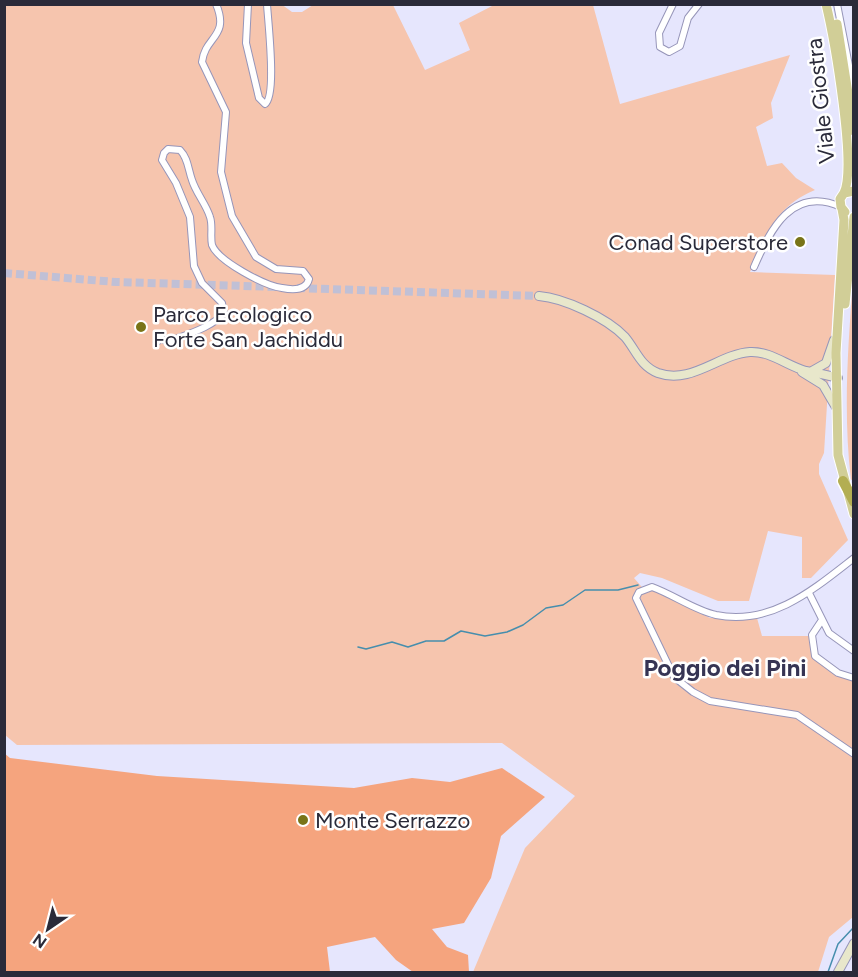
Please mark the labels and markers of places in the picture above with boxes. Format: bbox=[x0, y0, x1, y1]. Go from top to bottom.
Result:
place label: Conad Superstore bbox=[609, 229, 788, 256]
marker: Conad Superstore bbox=[793, 235, 807, 249]
place label: Parco Ecologico Forte San Jachiddu bbox=[153, 301, 343, 353]
marker: Parco Ecologico Forte San Jachiddu bbox=[134, 320, 148, 334]
place label: Monte Serrazzo bbox=[315, 807, 470, 834]
marker: Monte Serrazzo bbox=[296, 813, 310, 827]

